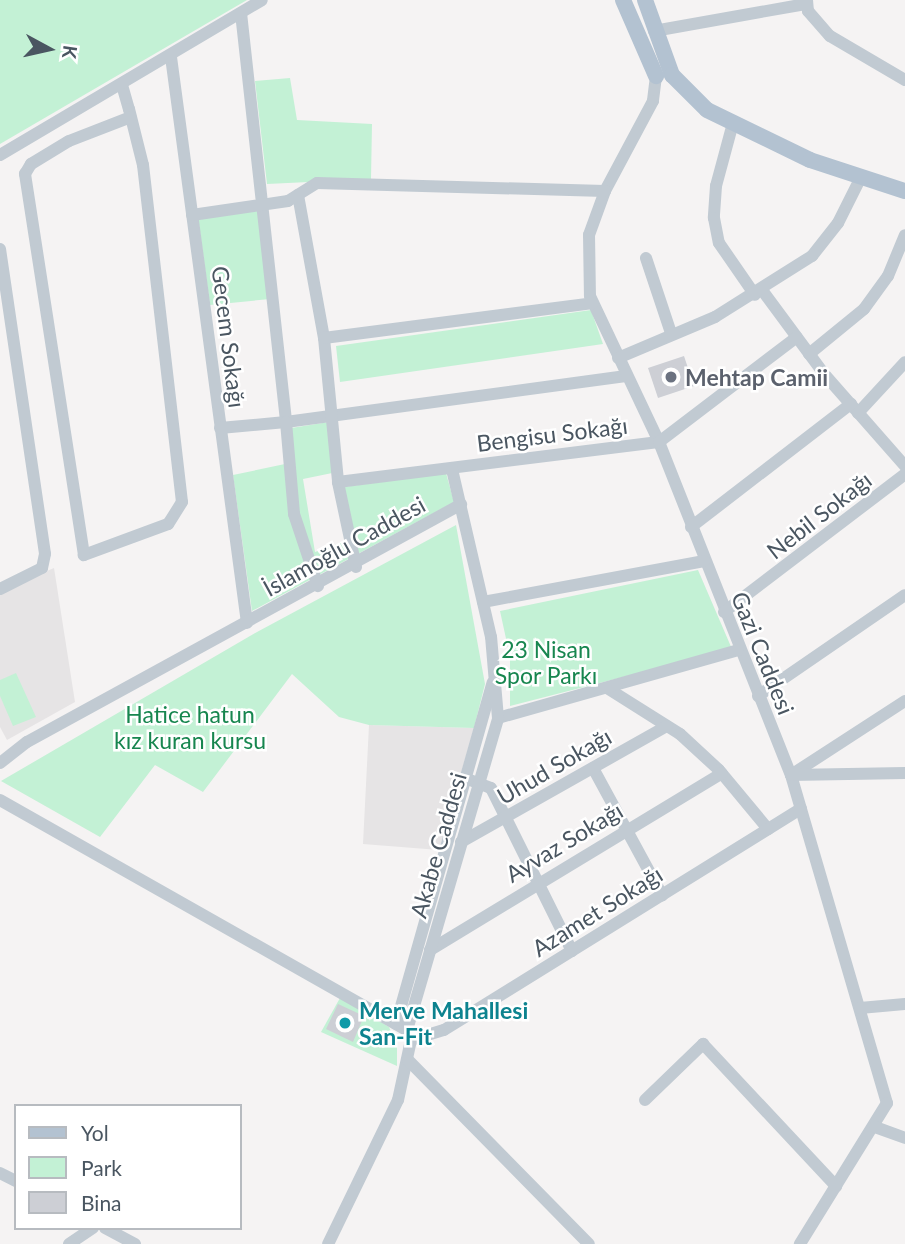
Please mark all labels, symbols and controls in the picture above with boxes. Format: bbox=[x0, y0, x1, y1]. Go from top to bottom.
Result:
north arrow bbox=[14, 14, 84, 84]
text: K bbox=[58, 44, 83, 60]
street label: Gecem Sokağı bbox=[207, 265, 251, 409]
place label: Mehtap Camii bbox=[685, 363, 828, 391]
marker: Mehtap Camii bbox=[663, 369, 679, 385]
street label: Bengisu Sokağı bbox=[475, 411, 629, 457]
street label: Nebil Sokağı bbox=[761, 466, 877, 564]
street label: İslamoğlu Caddesi bbox=[258, 490, 430, 602]
street label: Gazi Caddesi bbox=[726, 587, 800, 719]
park label: 23 Nisan Spor Parkı bbox=[495, 635, 597, 689]
park label: Hatice hatun kız kuran kursu bbox=[114, 700, 266, 754]
street label: Uhud Sokağı bbox=[492, 722, 616, 810]
street label: Akabe Caddesi bbox=[404, 769, 472, 921]
street label: Ayvaz Sokağı bbox=[500, 796, 628, 888]
street label: Azamet Sokağı bbox=[527, 860, 667, 962]
place label: Merve Mahallesi San-Fit bbox=[359, 996, 528, 1050]
marker: Merve Mahallesi San-Fit bbox=[337, 1015, 353, 1031]
legend bbox=[14, 1104, 242, 1230]
text: Yol bbox=[81, 1120, 109, 1145]
text: Park bbox=[81, 1155, 122, 1180]
text: Bina bbox=[81, 1190, 122, 1215]

